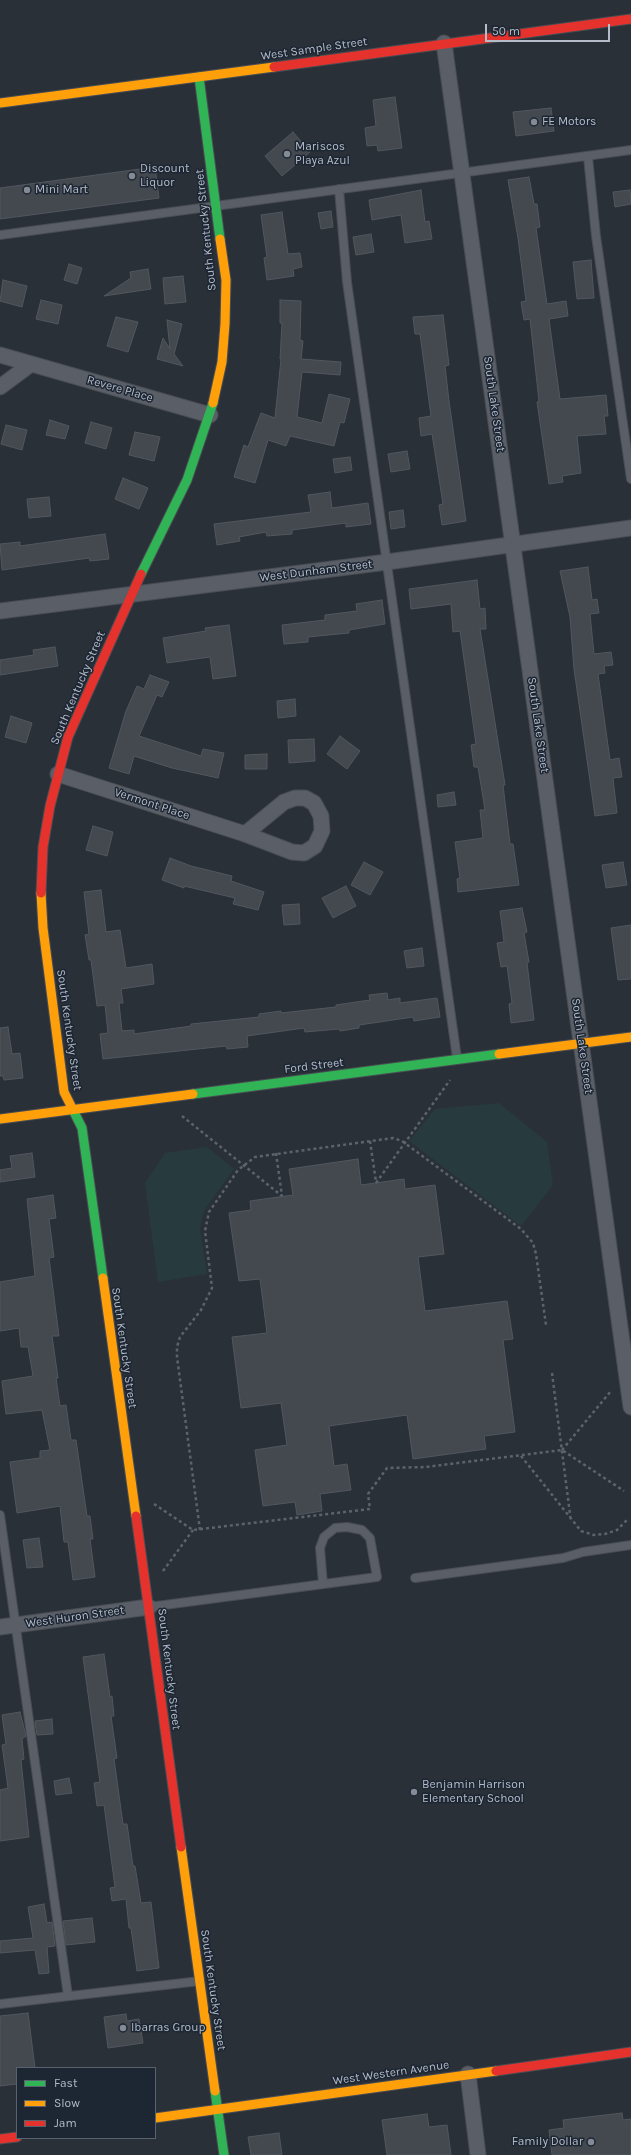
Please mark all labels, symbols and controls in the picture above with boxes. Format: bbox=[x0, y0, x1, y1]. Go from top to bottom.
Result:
scale bar bbox=[487, 16, 612, 42]
text: 50 m bbox=[492, 24, 520, 38]
street label: West Sample Street bbox=[260, 34, 368, 64]
place label: FE Motors bbox=[542, 115, 596, 129]
marker: FE Motors bbox=[529, 117, 539, 127]
place label: Mariscos Playa Azul bbox=[295, 140, 350, 168]
marker: Mariscos Playa Azul bbox=[282, 149, 292, 159]
place label: Discount Liquor bbox=[140, 162, 190, 190]
street label: South Kentucky Street bbox=[192, 168, 220, 292]
marker: Discount Liquor bbox=[127, 171, 137, 181]
place label: Mini Mart bbox=[35, 183, 88, 197]
marker: Mini Mart bbox=[22, 185, 32, 195]
street label: South Lake Street bbox=[480, 355, 508, 453]
street label: Revere Place bbox=[85, 373, 155, 405]
street label: West Dunham Street bbox=[259, 557, 373, 585]
street label: South Kentucky Street bbox=[47, 629, 109, 747]
street label: South Lake Street bbox=[524, 676, 552, 774]
street label: Vermont Place bbox=[113, 785, 191, 823]
street label: South Kentucky Street bbox=[53, 968, 85, 1092]
street label: South Lake Street bbox=[568, 997, 596, 1095]
street label: Ford Street bbox=[283, 1055, 345, 1077]
street label: South Kentucky Street bbox=[108, 1286, 140, 1410]
street label: West Huron Street bbox=[25, 1603, 125, 1631]
street label: South Kentucky Street bbox=[154, 1607, 184, 1731]
place label: Benjamin Harrison Elementary School bbox=[422, 1778, 525, 1806]
marker: Benjamin Harrison Elementary School bbox=[409, 1787, 419, 1797]
street label: South Kentucky Street bbox=[197, 1928, 229, 2052]
place label: Ibarras Group bbox=[131, 2021, 205, 2035]
marker: Ibarras Group bbox=[118, 2023, 128, 2033]
street label: West Western Avenue bbox=[332, 2058, 450, 2088]
legend bbox=[16, 2067, 156, 2139]
text: Fast bbox=[54, 2076, 77, 2090]
text: Slow bbox=[54, 2096, 80, 2110]
text: Jam bbox=[54, 2116, 77, 2130]
place label: Family Dollar bbox=[512, 2135, 583, 2149]
marker: Family Dollar bbox=[586, 2137, 596, 2147]

